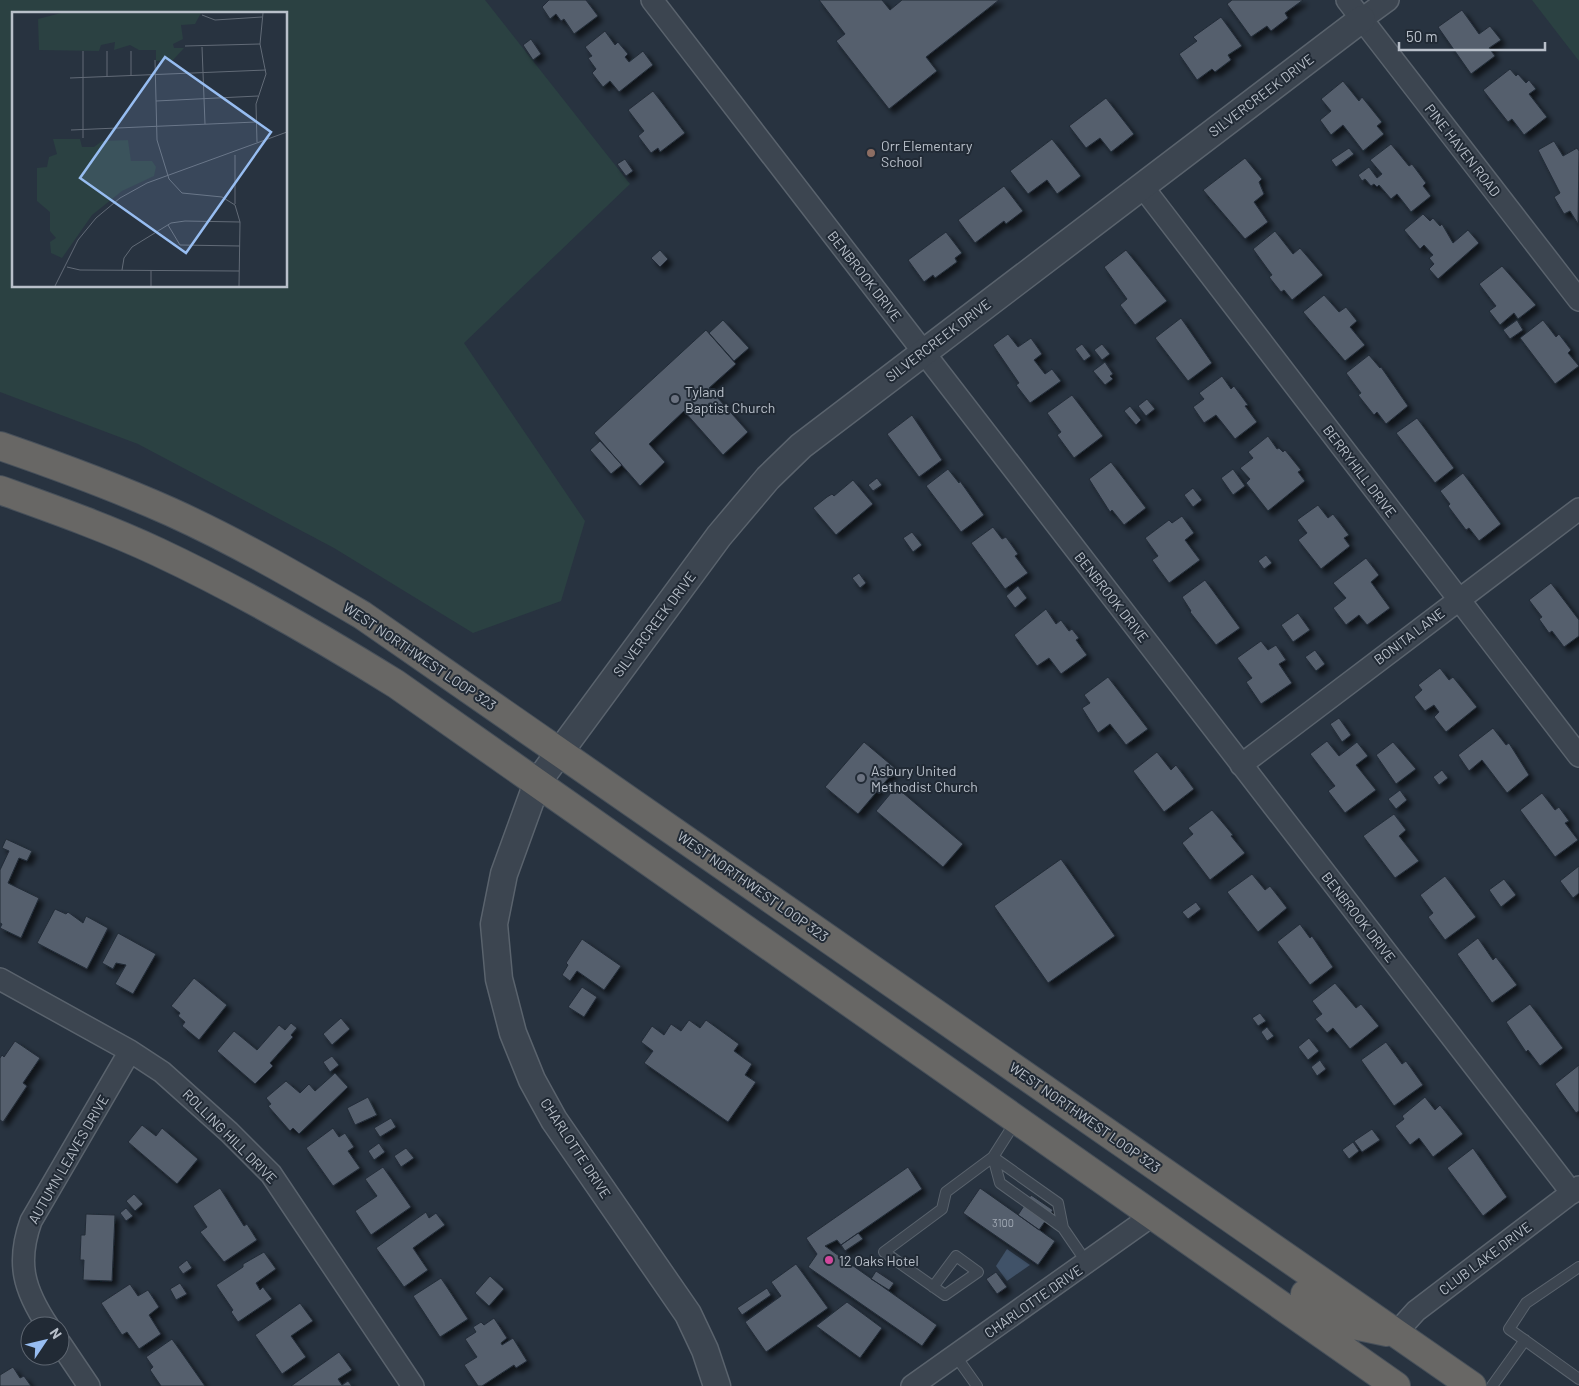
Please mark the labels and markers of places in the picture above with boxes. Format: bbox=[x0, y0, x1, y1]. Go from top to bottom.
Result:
place label: Orr Elementary School bbox=[881, 137, 973, 170]
marker: Orr Elementary School bbox=[865, 147, 877, 159]
place label: Tyland Baptist Church bbox=[685, 383, 775, 416]
marker: Tyland Baptist Church bbox=[669, 393, 681, 405]
place label: Asbury United Methodist Church bbox=[871, 762, 978, 795]
marker: Asbury United Methodist Church bbox=[855, 772, 867, 784]
place label: 12 Oaks Hotel bbox=[839, 1252, 919, 1269]
marker: 12 Oaks Hotel bbox=[823, 1254, 835, 1266]

